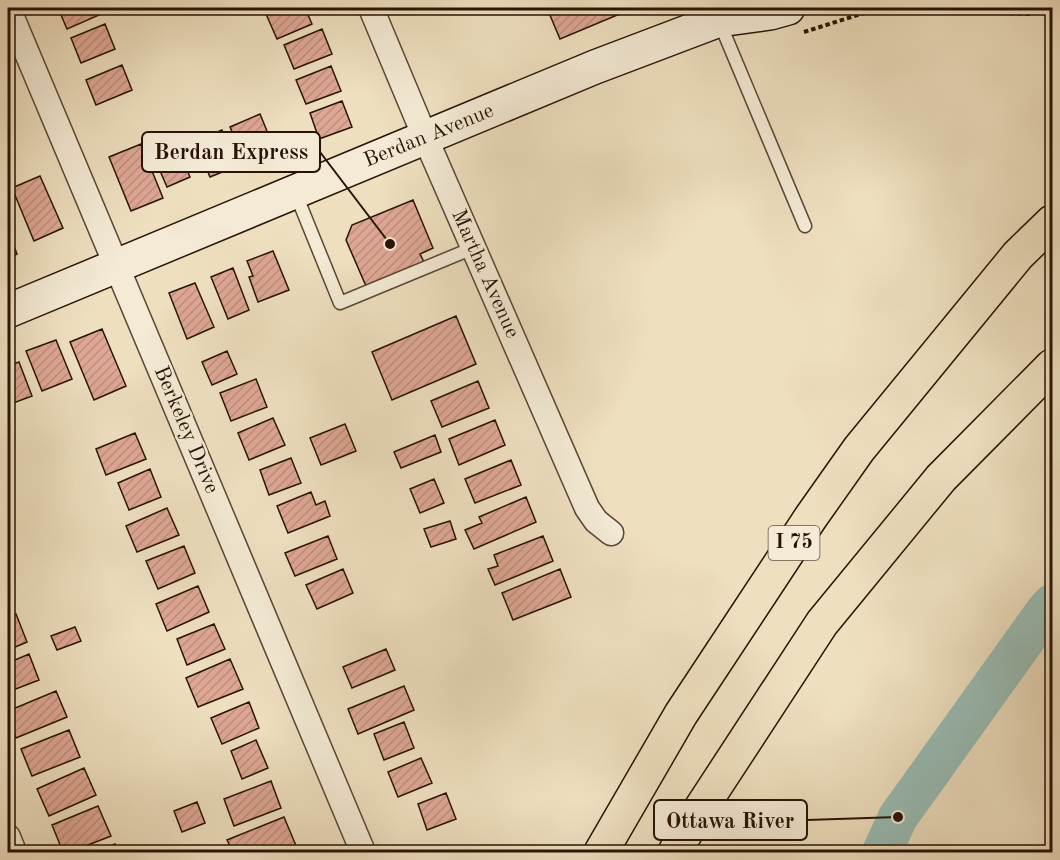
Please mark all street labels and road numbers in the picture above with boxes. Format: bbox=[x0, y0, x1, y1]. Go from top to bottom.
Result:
street label: Berdan Avenue bbox=[361, 100, 497, 172]
street label: Martha Avenue bbox=[447, 207, 523, 341]
street label: Berkeley Drive bbox=[150, 363, 222, 497]
road number: I 75 bbox=[768, 526, 820, 560]

